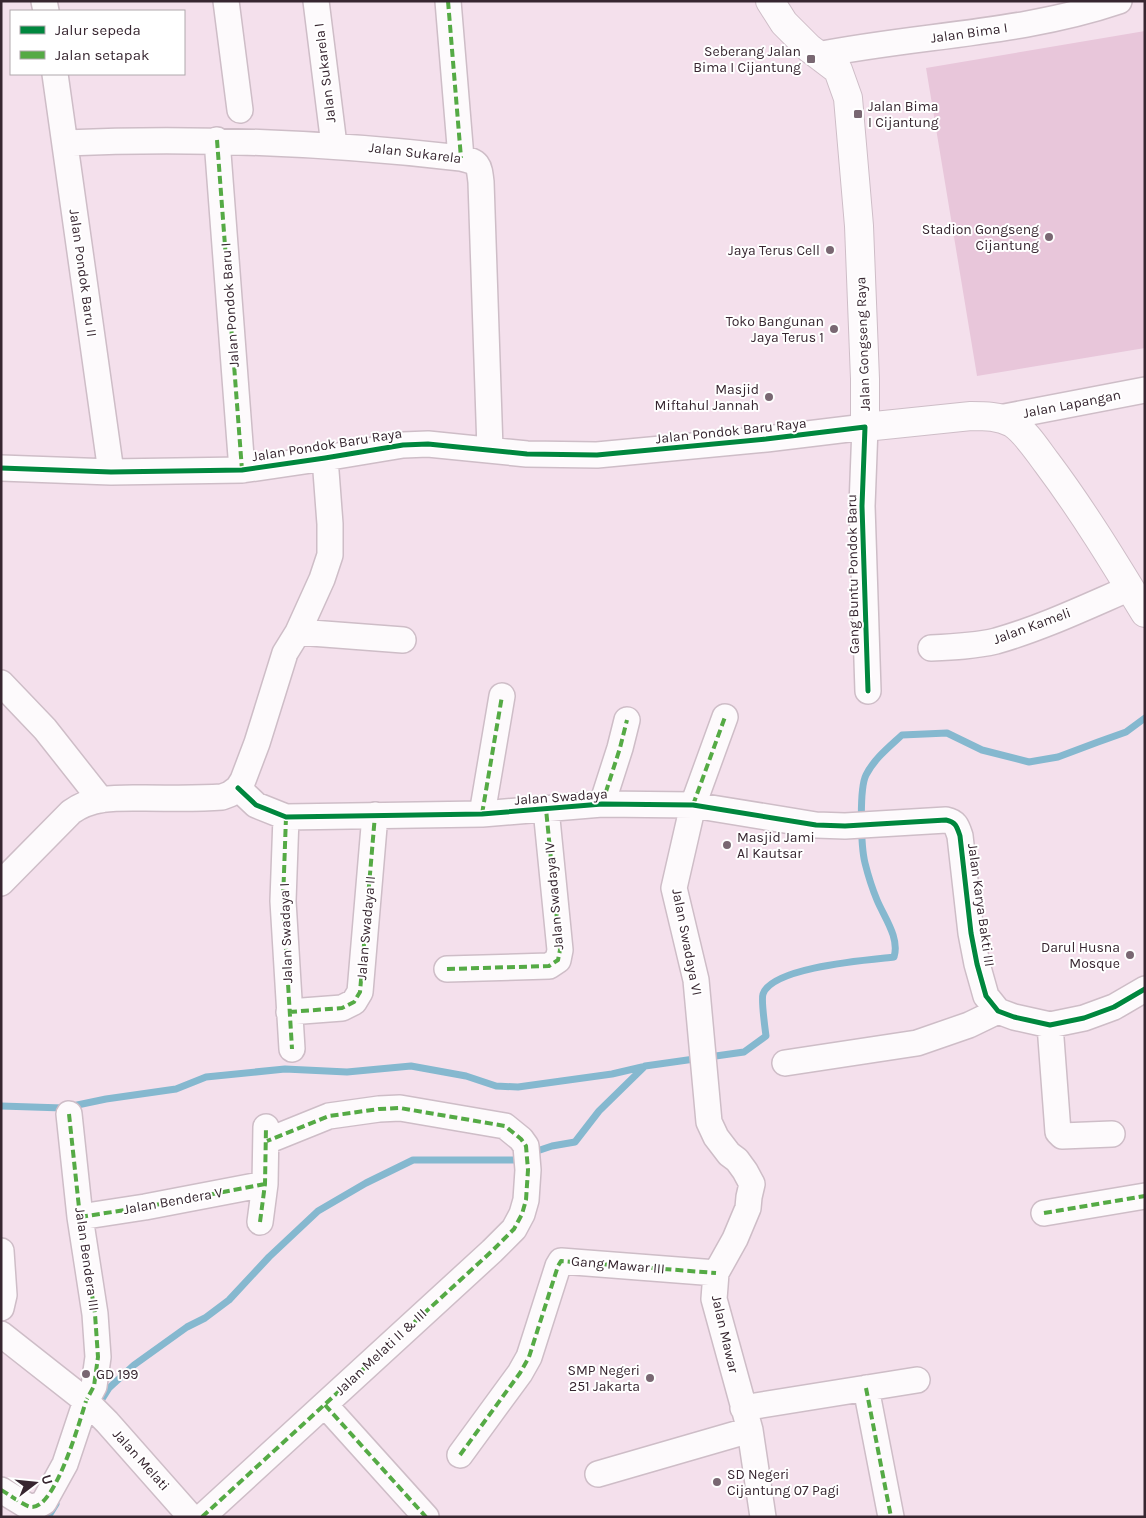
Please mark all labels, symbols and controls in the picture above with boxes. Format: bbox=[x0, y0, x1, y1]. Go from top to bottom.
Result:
legend bbox=[10, 10, 185, 75]
street label: Jalan Bima I bbox=[929, 19, 1009, 47]
text: Jalur sepeda bbox=[55, 21, 141, 39]
street label: Jalan Sukarela I bbox=[310, 22, 340, 124]
place label: Seberang Jalan Bima I Cijantung bbox=[693, 43, 801, 76]
text: Jalan setapak bbox=[55, 46, 149, 64]
marker: Seberang Jalan Bima I Cijantung bbox=[805, 53, 817, 65]
place label: Jalan Bima I Cijantung bbox=[868, 98, 939, 131]
marker: Jalan Bima I Cijantung bbox=[852, 108, 864, 120]
street label: Jalan Sukarela bbox=[368, 139, 462, 167]
street label: Jalan Pondok Baru II bbox=[66, 208, 100, 338]
place label: Stadion Gongseng Cijantung bbox=[922, 221, 1039, 254]
marker: Stadion Gongseng Cijantung bbox=[1043, 231, 1055, 243]
street label: Jalan Pondok Baru I bbox=[217, 242, 243, 368]
place label: Jaya Terus Cell bbox=[728, 242, 820, 259]
marker: Jaya Terus Cell bbox=[824, 244, 836, 256]
street label: Jalan Gongseng Raya bbox=[852, 276, 874, 412]
place label: Toko Bangunan Jaya Terus 1 bbox=[726, 313, 824, 346]
marker: Toko Bangunan Jaya Terus 1 bbox=[828, 323, 840, 335]
place label: Masjid Miftahul Jannah bbox=[655, 381, 759, 414]
street label: Jalan Lapangan bbox=[1022, 386, 1122, 422]
marker: Masjid Miftahul Jannah bbox=[763, 391, 775, 403]
street label: Jalan Pondok Baru Raya bbox=[655, 415, 807, 447]
street label: Jalan Pondok Baru Raya bbox=[251, 425, 403, 465]
street label: Gang Buntu Pondok Baru bbox=[843, 494, 863, 654]
street label: Jalan Kameli bbox=[991, 604, 1073, 648]
street label: Jalan Swadaya bbox=[514, 785, 608, 809]
place label: Masjid Jami Al Kautsar bbox=[737, 829, 815, 862]
marker: Masjid Jami Al Kautsar bbox=[721, 839, 733, 851]
street label: Jalan Swadaya IV bbox=[541, 841, 567, 951]
street label: Jalan Karya Bakti III bbox=[964, 842, 998, 968]
street label: Jalan Swadaya II bbox=[353, 875, 379, 981]
street label: Jalan Swadaya I bbox=[276, 882, 296, 984]
street label: Jalan Swadaya VI bbox=[668, 887, 706, 997]
place label: Darul Husna Mosque bbox=[1041, 939, 1120, 972]
marker: Darul Husna Mosque bbox=[1124, 949, 1136, 961]
street label: Jalan Bendera V bbox=[122, 1184, 224, 1218]
street label: Jalan Bendera III bbox=[71, 1206, 103, 1312]
street label: Gang Mawar III bbox=[570, 1252, 666, 1278]
street label: Jalan Mawar bbox=[708, 1293, 742, 1375]
street label: Jalan Melati II & III bbox=[332, 1305, 430, 1399]
place label: SMP Negeri 251 Jakarta bbox=[568, 1362, 640, 1395]
place label: GD 199 bbox=[96, 1366, 138, 1383]
marker: GD 199 bbox=[80, 1368, 92, 1380]
marker: SMP Negeri 251 Jakarta bbox=[644, 1372, 656, 1384]
street label: Jalan Melati bbox=[109, 1426, 173, 1494]
north arrow bbox=[10, 1458, 60, 1508]
place label: SD Negeri Cijantung 07 Pagi bbox=[727, 1466, 839, 1499]
text: U bbox=[38, 1473, 57, 1487]
marker: SD Negeri Cijantung 07 Pagi bbox=[711, 1476, 723, 1488]

